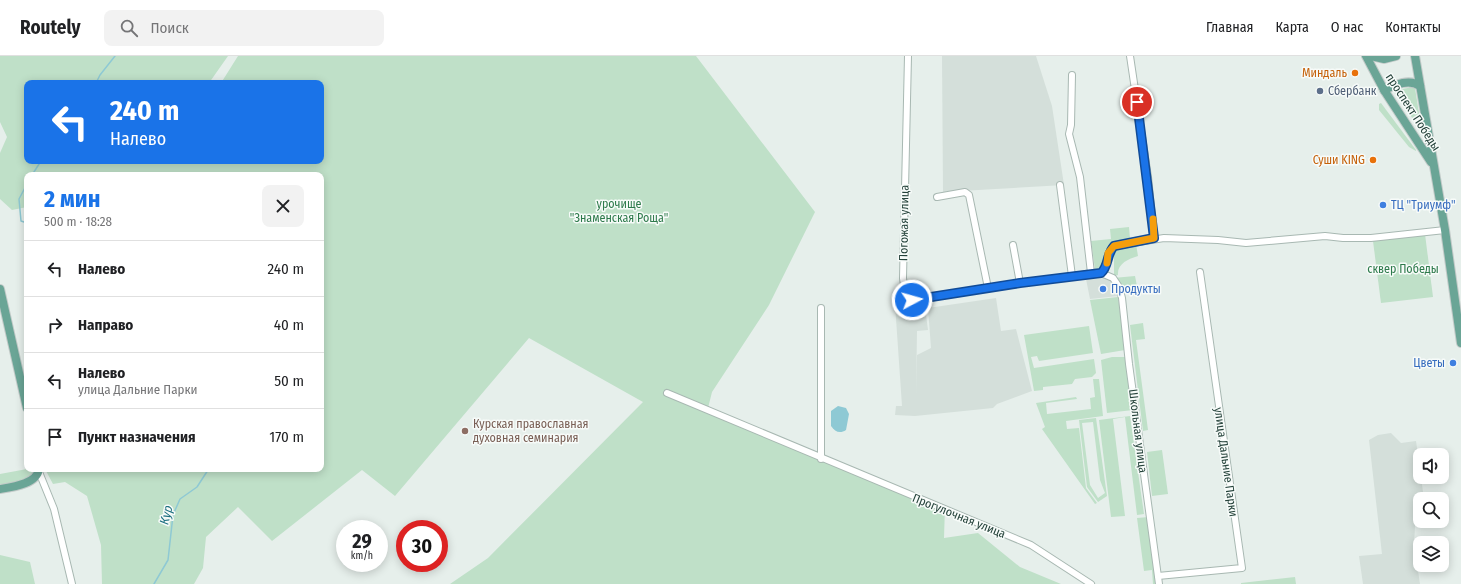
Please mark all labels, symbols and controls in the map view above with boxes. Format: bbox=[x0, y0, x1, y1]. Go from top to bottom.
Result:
search box bbox=[104, 10, 384, 46]
text: Routely bbox=[20, 16, 80, 39]
icon: search bbox=[118, 17, 140, 39]
text: Поиск bbox=[150, 19, 189, 37]
text: Главная bbox=[1206, 19, 1253, 36]
text: Карта bbox=[1275, 19, 1309, 36]
text: О нас bbox=[1331, 19, 1363, 36]
text: Контакты bbox=[1385, 19, 1441, 36]
place label: Миндаль bbox=[1302, 66, 1347, 80]
marker: Миндаль bbox=[1350, 68, 1360, 78]
street label: проспект Победы bbox=[1383, 71, 1443, 153]
place label: Сбербанк bbox=[1328, 84, 1377, 98]
pin bbox=[1120, 85, 1154, 119]
marker: Сбербанк bbox=[1315, 86, 1325, 96]
icon: arrive bbox=[1126, 91, 1148, 113]
text: 240 m bbox=[110, 94, 179, 127]
icon: left bbox=[44, 96, 96, 148]
text: Налево bbox=[110, 128, 166, 150]
place label: Суши KING bbox=[1313, 153, 1365, 167]
marker: Суши KING bbox=[1368, 155, 1378, 165]
text: 2 мин bbox=[44, 185, 100, 213]
button: close bbox=[262, 185, 304, 227]
street label: Погожая улица bbox=[896, 185, 912, 261]
park label: урочище "Знаменская Роща" bbox=[570, 197, 668, 225]
place label: ТЦ "Триумф" bbox=[1391, 198, 1456, 212]
marker: ТЦ "Триумф" bbox=[1378, 200, 1388, 210]
text: 500 m · 18:28 bbox=[44, 214, 112, 229]
icon: left bbox=[44, 258, 66, 280]
text: Налево bbox=[78, 260, 125, 278]
text: 240 m bbox=[268, 260, 304, 278]
park label: сквер Победы bbox=[1367, 262, 1439, 276]
position arrow bbox=[891, 279, 933, 321]
place label: Продукты bbox=[1111, 282, 1161, 296]
marker: Продукты bbox=[1098, 284, 1108, 294]
icon: right bbox=[44, 314, 66, 336]
text: Направо bbox=[78, 316, 133, 334]
text: 40 m bbox=[274, 316, 304, 334]
place label: Цветы bbox=[1413, 356, 1445, 370]
marker: Цветы bbox=[1448, 358, 1458, 368]
text: Налево bbox=[78, 364, 125, 382]
icon: left bbox=[44, 370, 66, 392]
text: 50 m bbox=[274, 372, 304, 390]
text: улица Дальние Парки bbox=[78, 382, 198, 397]
street label: Школьная улица bbox=[1126, 388, 1150, 474]
street label: улица Дальние Парки bbox=[1211, 406, 1241, 518]
place label: Курская православная духовная семинария bbox=[473, 417, 589, 445]
icon: arrive bbox=[44, 426, 66, 448]
marker: Курская православная духовная семинария bbox=[460, 426, 470, 436]
text: Пункт назначения bbox=[78, 428, 196, 446]
text: 170 m bbox=[269, 428, 304, 446]
map controls bbox=[1413, 448, 1449, 572]
button: sound bbox=[1413, 448, 1449, 484]
street label: Прогулочная улица bbox=[910, 491, 1008, 541]
button: search bbox=[1413, 492, 1449, 528]
water label: Кур bbox=[156, 504, 176, 526]
speed limit sign: 30 bbox=[396, 520, 448, 572]
text: 29 bbox=[352, 529, 372, 553]
button: layers bbox=[1413, 536, 1449, 572]
text: km/h bbox=[351, 550, 373, 562]

